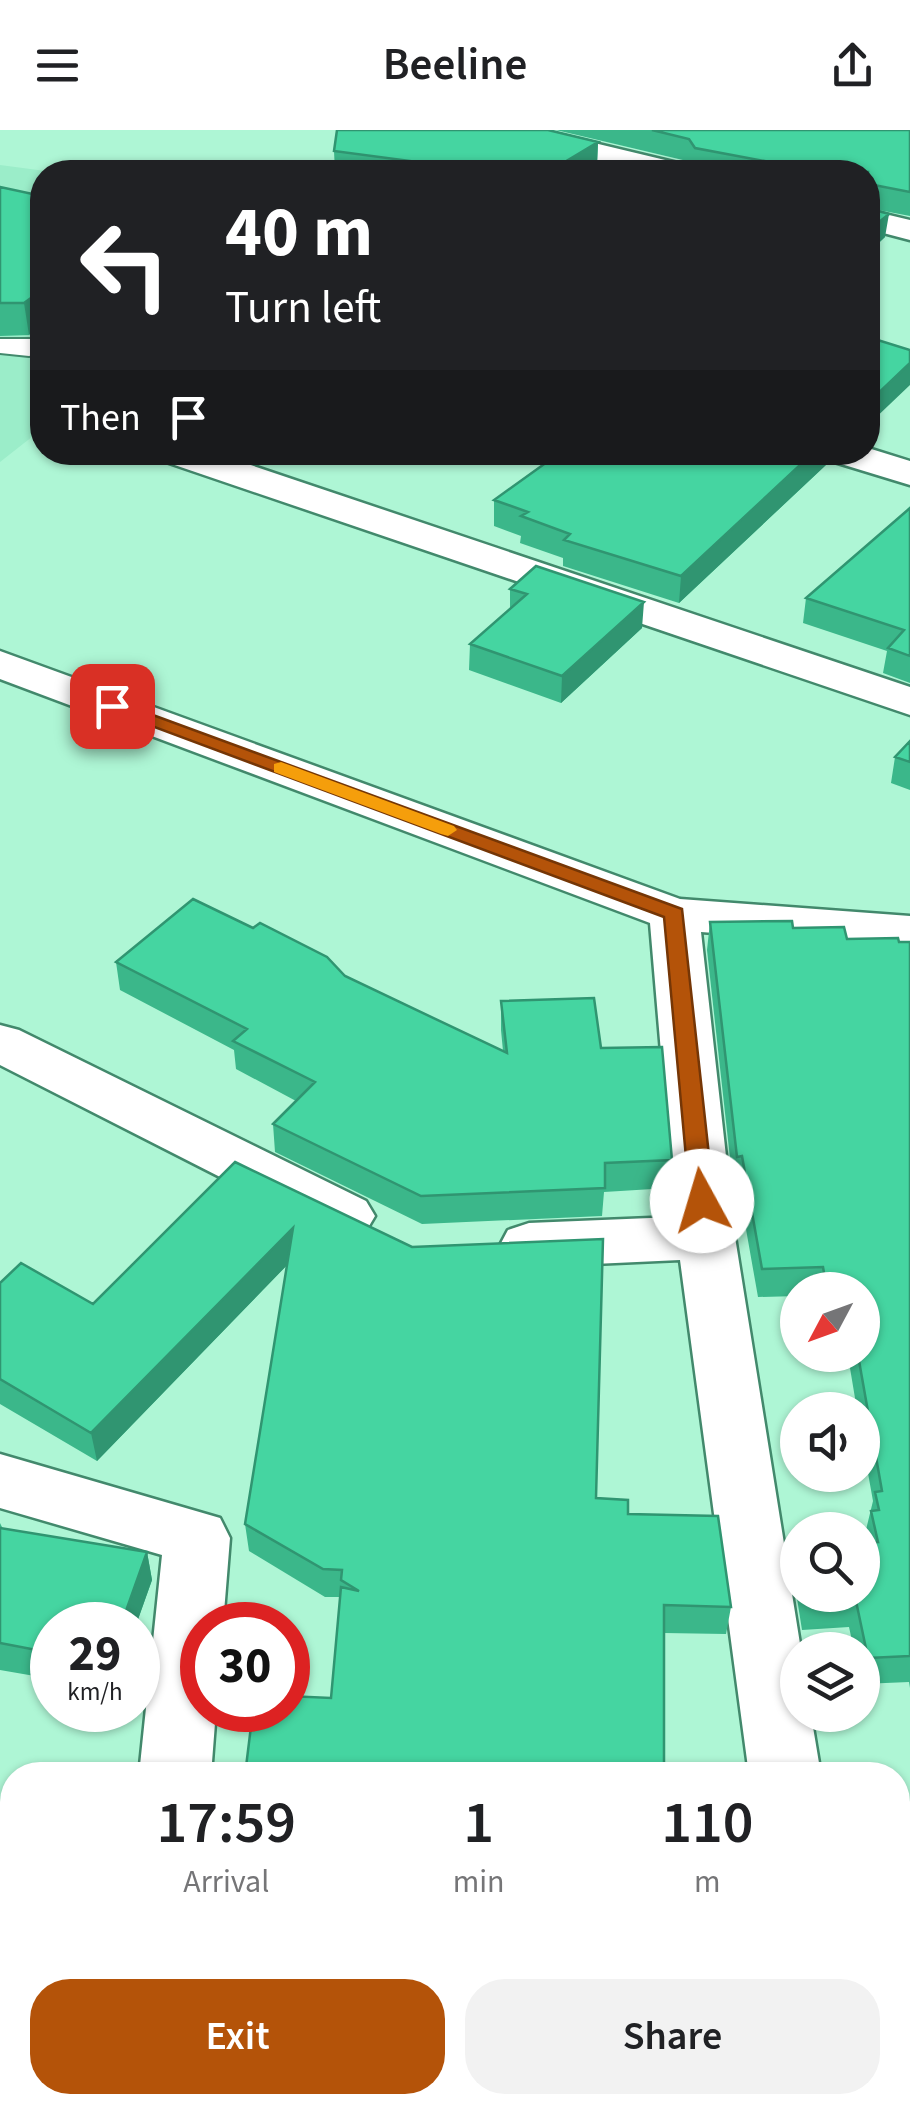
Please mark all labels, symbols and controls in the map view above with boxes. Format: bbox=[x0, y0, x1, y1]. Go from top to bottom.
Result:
text: Beeline bbox=[383, 33, 527, 97]
icon: menu bbox=[30, 38, 85, 93]
icon: share bbox=[825, 38, 880, 93]
text: 40 m bbox=[225, 183, 373, 283]
icon: left bbox=[60, 200, 190, 330]
text: Turn left bbox=[225, 276, 381, 340]
icon: arrive bbox=[161, 390, 216, 445]
text: Then bbox=[60, 391, 141, 445]
pin bbox=[70, 664, 155, 749]
icon: arrive bbox=[85, 679, 140, 734]
position arrow bbox=[650, 1149, 754, 1253]
north arrow bbox=[780, 1272, 880, 1372]
map controls bbox=[780, 1272, 880, 1732]
button: sound bbox=[780, 1392, 880, 1492]
button: search bbox=[780, 1512, 880, 1612]
speed limit sign: 30 bbox=[180, 1602, 310, 1732]
text: 29 bbox=[69, 1619, 121, 1690]
button: layers bbox=[780, 1632, 880, 1732]
text: km/h bbox=[67, 1674, 123, 1710]
text: 17:59 bbox=[157, 1781, 296, 1866]
text: 1 bbox=[463, 1781, 494, 1866]
text: 110 bbox=[661, 1781, 753, 1866]
text: Arrival bbox=[183, 1859, 269, 1905]
text: min bbox=[453, 1859, 505, 1905]
text: m bbox=[694, 1859, 721, 1905]
button: Exit bbox=[30, 1979, 445, 2094]
button: Share bbox=[465, 1979, 880, 2094]

